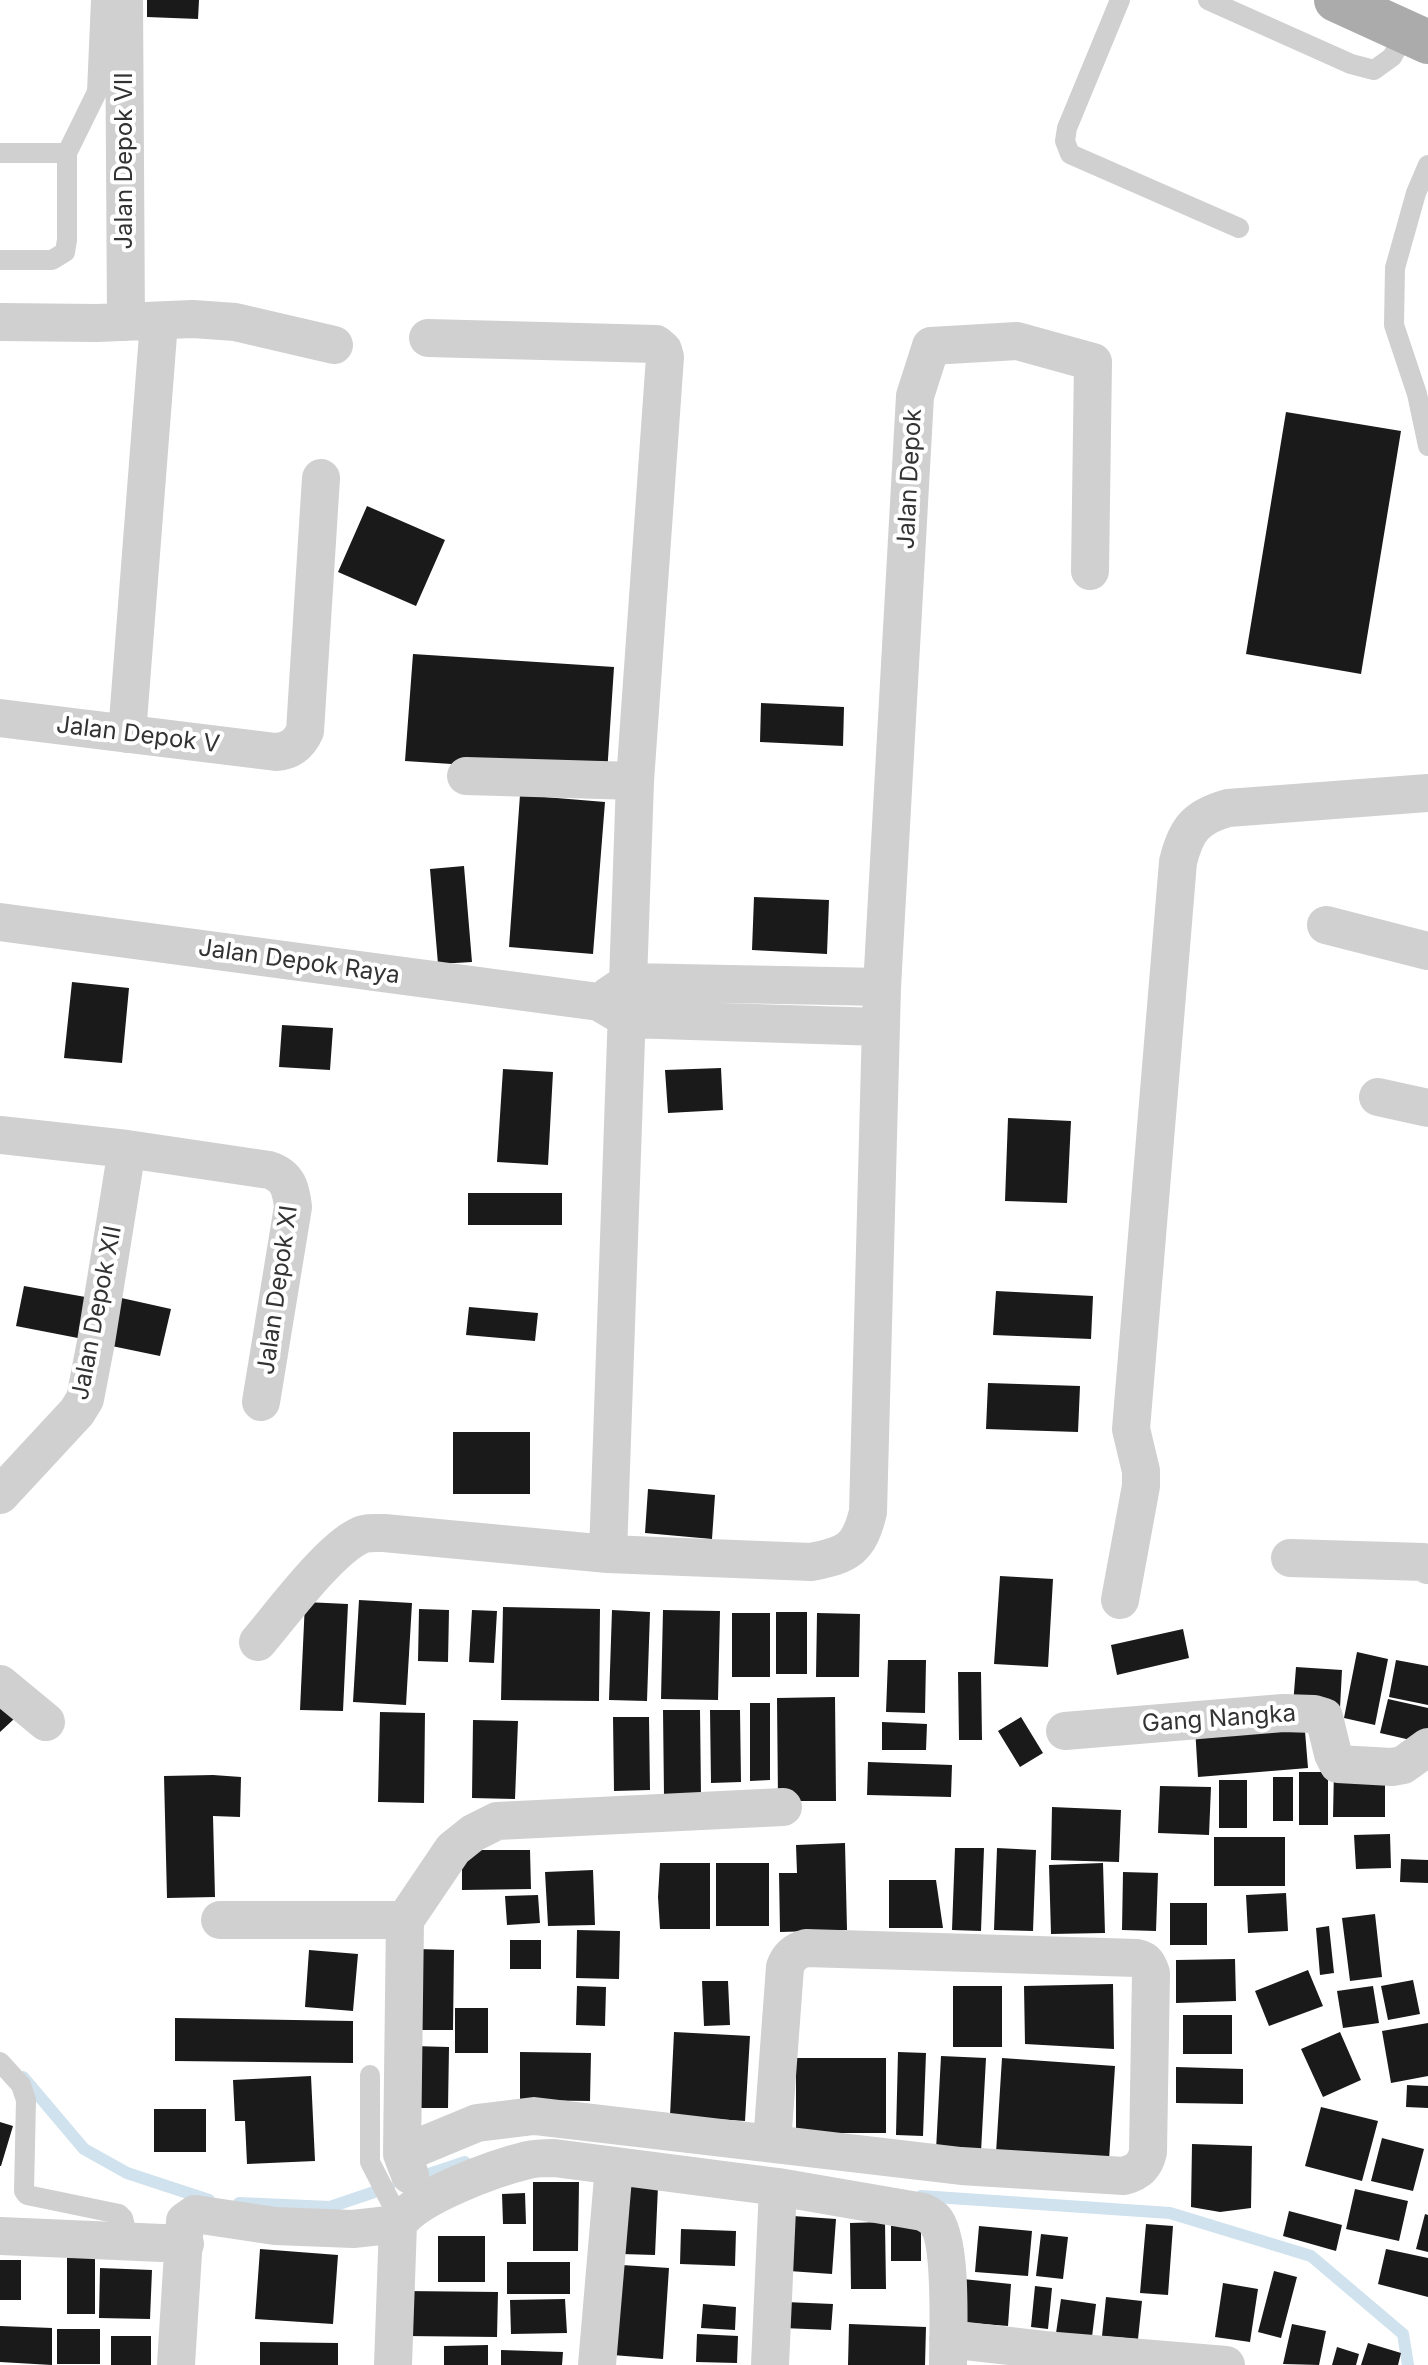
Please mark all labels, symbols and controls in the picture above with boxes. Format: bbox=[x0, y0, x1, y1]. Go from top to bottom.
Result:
street label: Jalan Depok VII bbox=[111, 72, 139, 250]
street label: Jalan Depok bbox=[892, 408, 928, 550]
street label: Jalan Depok V bbox=[55, 711, 221, 759]
street label: Jalan Depok Raya bbox=[196, 934, 402, 990]
street label: Jalan Depok XI bbox=[252, 1204, 304, 1376]
street label: Jalan Depok XII bbox=[66, 1223, 128, 1403]
street label: Gang Nangka bbox=[1141, 1699, 1297, 1739]

